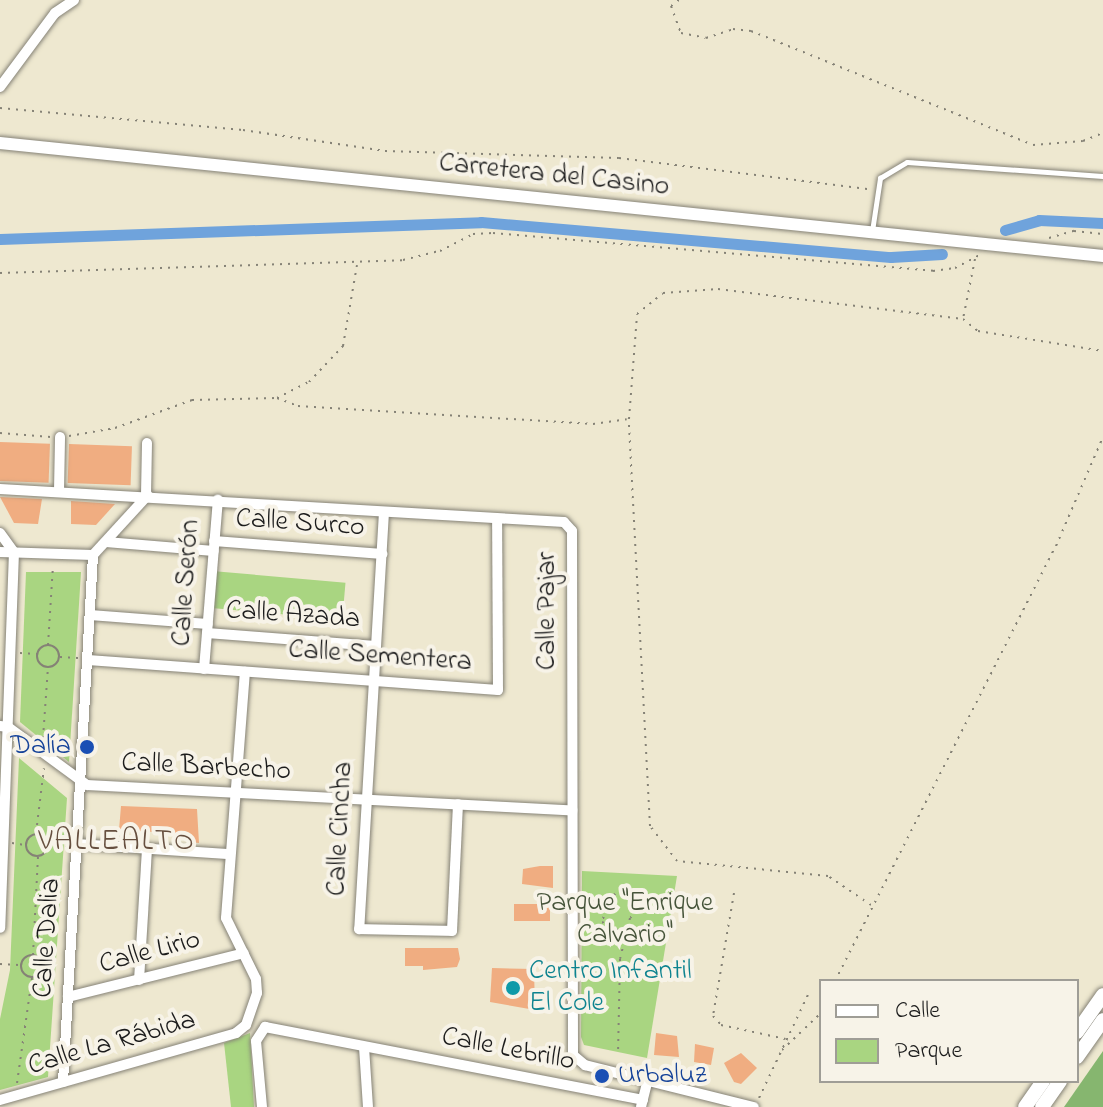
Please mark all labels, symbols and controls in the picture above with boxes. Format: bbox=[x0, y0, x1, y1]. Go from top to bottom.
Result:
street label: Carretera del Casino bbox=[437, 147, 671, 205]
street label: Calle Surco bbox=[234, 503, 366, 545]
street label: Calle Serón bbox=[166, 518, 208, 648]
street label: Calle Pajar bbox=[531, 552, 565, 670]
street label: Calle Azada bbox=[225, 595, 361, 637]
street label: Calle Sementera bbox=[287, 634, 473, 680]
place label: Dalía bbox=[10, 730, 71, 764]
marker: Dalía bbox=[78, 738, 96, 756]
street label: Calle Barbecho bbox=[120, 747, 292, 789]
street label: Calle Cincha bbox=[321, 761, 361, 897]
district label: VALLEALTO bbox=[38, 824, 196, 860]
street label: Calle Dalia bbox=[27, 877, 69, 999]
park label: Parque "Enrique Calvario" bbox=[537, 887, 713, 953]
street label: Calle Lirio bbox=[96, 923, 204, 983]
place label: Centro Infantil El Cole bbox=[529, 955, 692, 1021]
marker: Centro Infantil El Cole bbox=[504, 979, 522, 997]
legend bbox=[819, 979, 1079, 1083]
text: Calle bbox=[895, 994, 940, 1029]
street label: Calle La Rábida bbox=[25, 1004, 199, 1084]
street label: Calle Lebrillo bbox=[439, 1021, 577, 1079]
text: Parque bbox=[895, 1034, 962, 1069]
place label: Urbaluz bbox=[618, 1059, 707, 1093]
marker: Urbaluz bbox=[593, 1067, 611, 1085]

